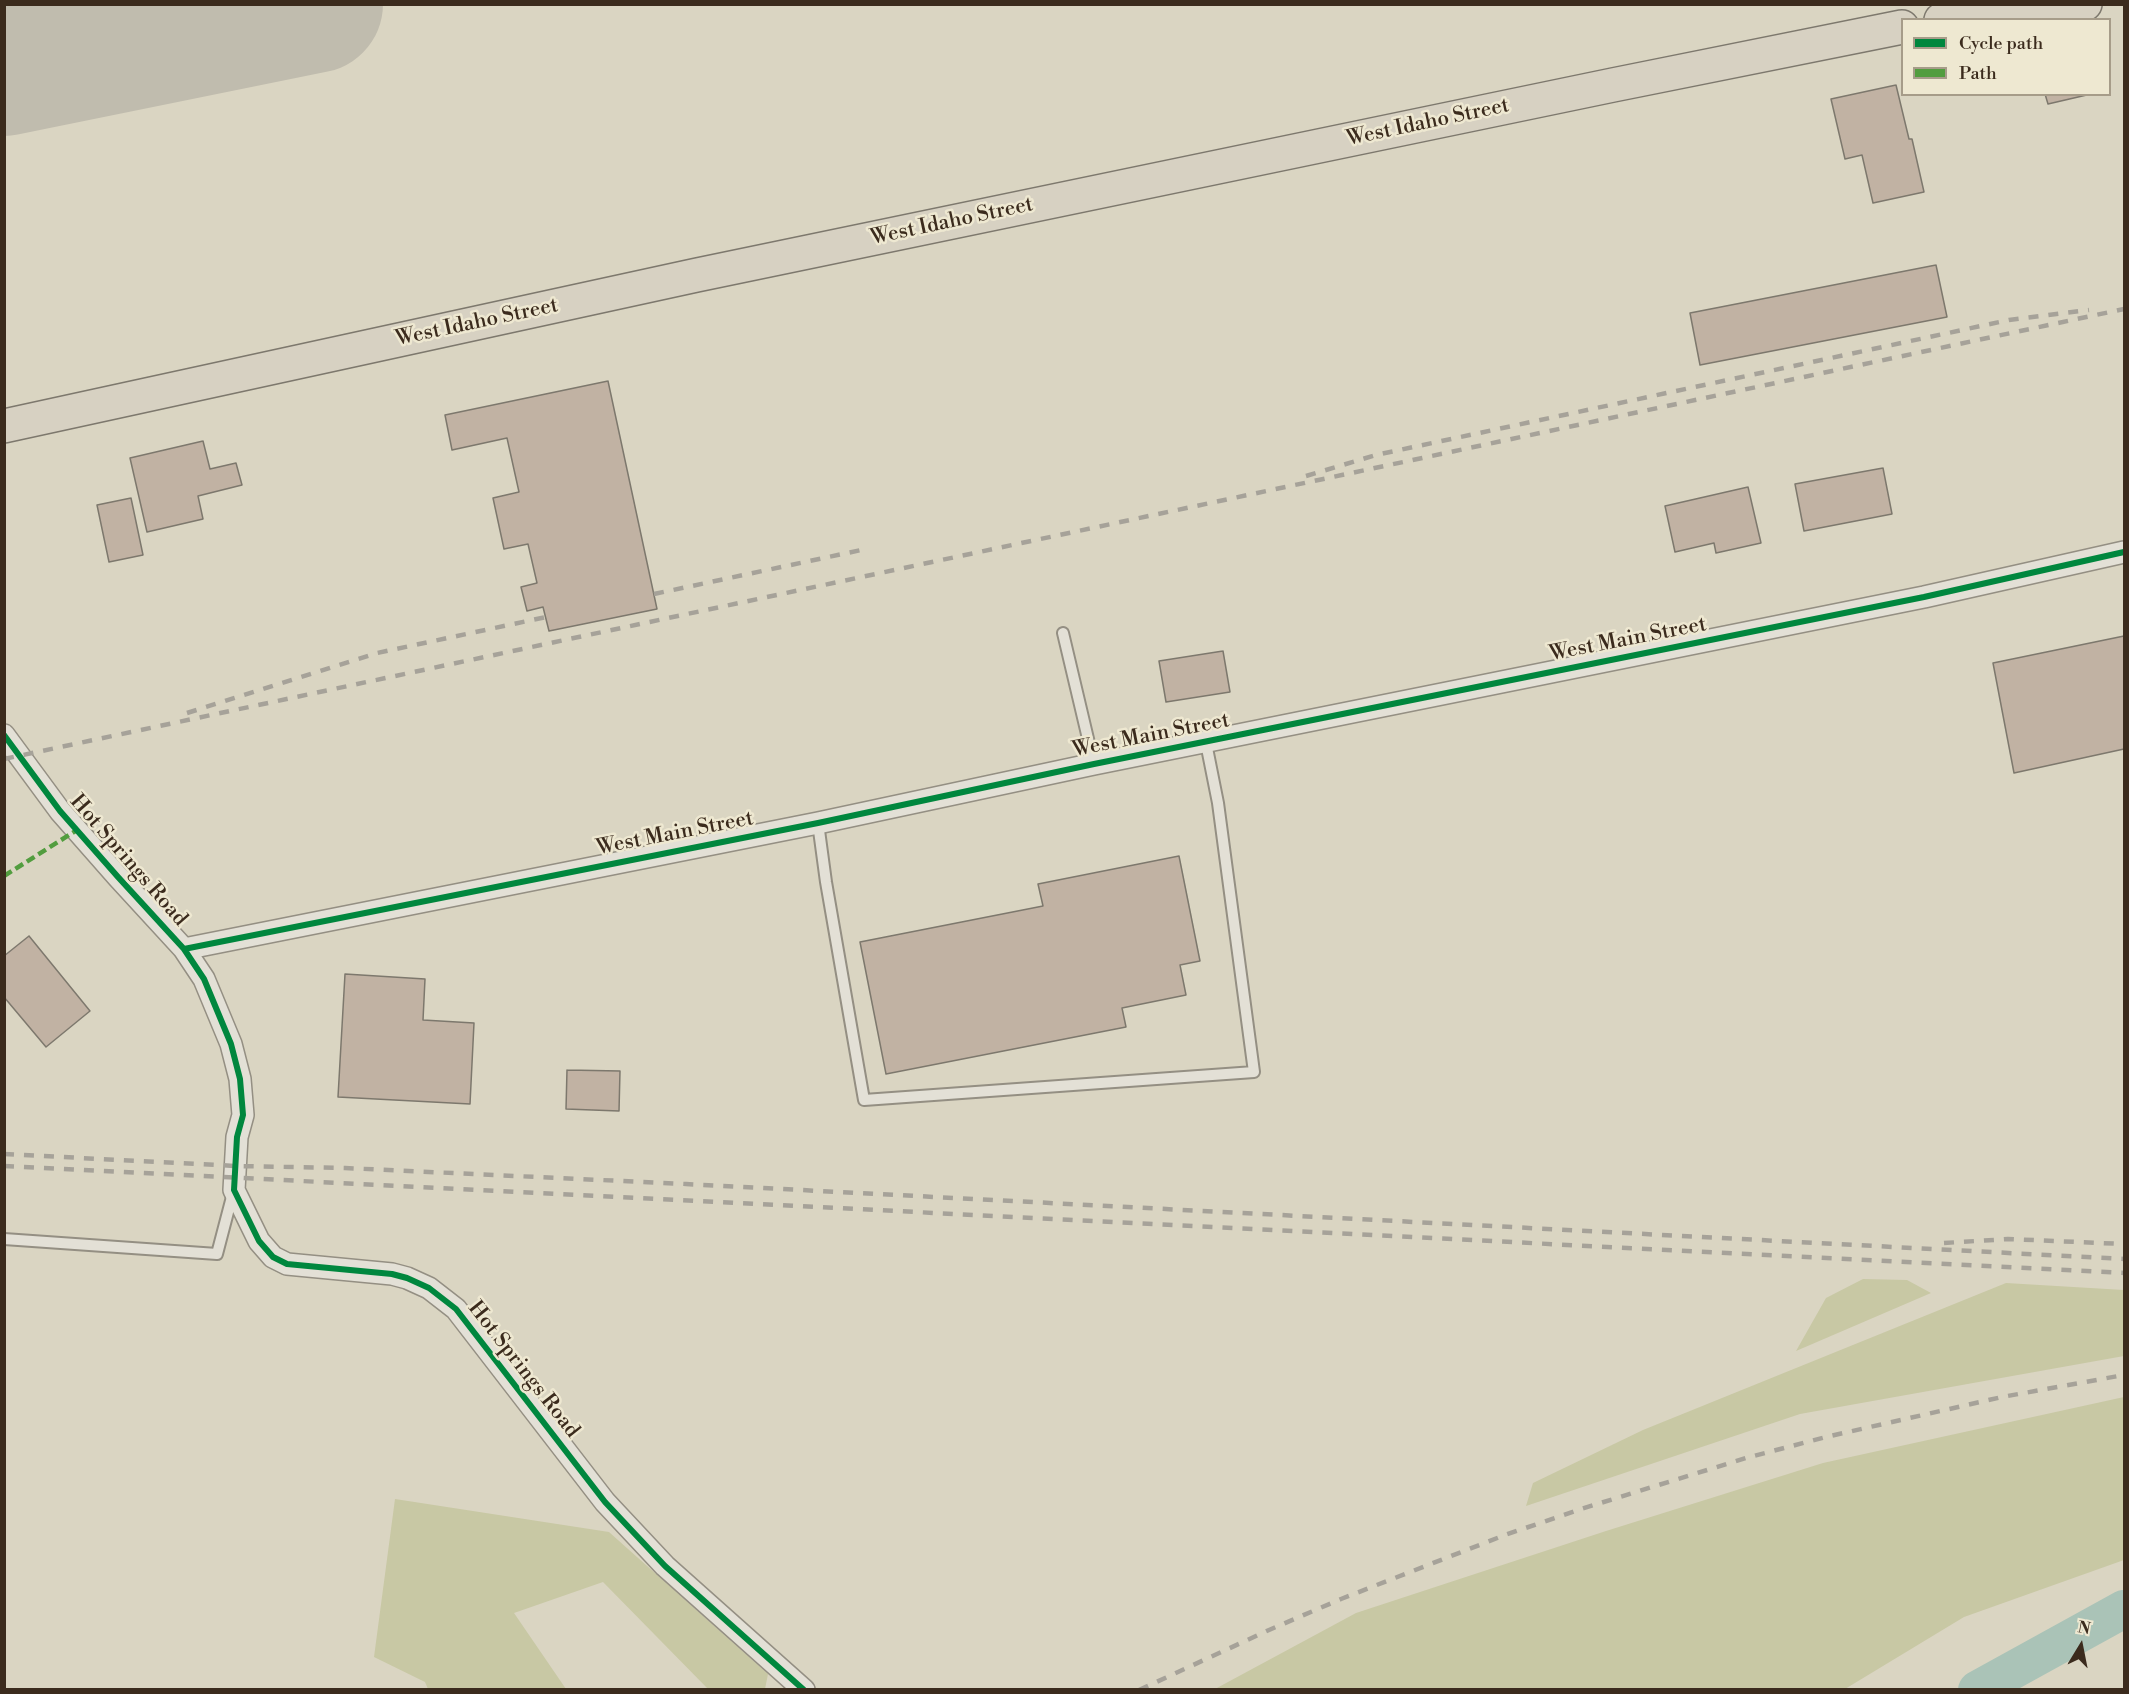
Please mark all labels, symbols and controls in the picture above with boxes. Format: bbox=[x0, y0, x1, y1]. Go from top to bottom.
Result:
legend bbox=[1901, 18, 2111, 96]
text: Cycle path bbox=[1959, 32, 2043, 55]
text: Path bbox=[1959, 62, 1997, 85]
street label: West Idaho Street bbox=[1344, 93, 1512, 153]
street label: West Idaho Street bbox=[868, 192, 1036, 252]
street label: West Idaho Street bbox=[393, 293, 561, 353]
street label: West Main Street bbox=[1547, 612, 1709, 668]
street label: West Main Street bbox=[1070, 708, 1232, 764]
street label: Hot Springs Road bbox=[64, 790, 192, 932]
street label: West Main Street bbox=[594, 806, 756, 862]
street label: Hot Springs Road bbox=[462, 1297, 584, 1443]
north arrow bbox=[2051, 1616, 2111, 1676]
text: N bbox=[2076, 1617, 2092, 1639]

